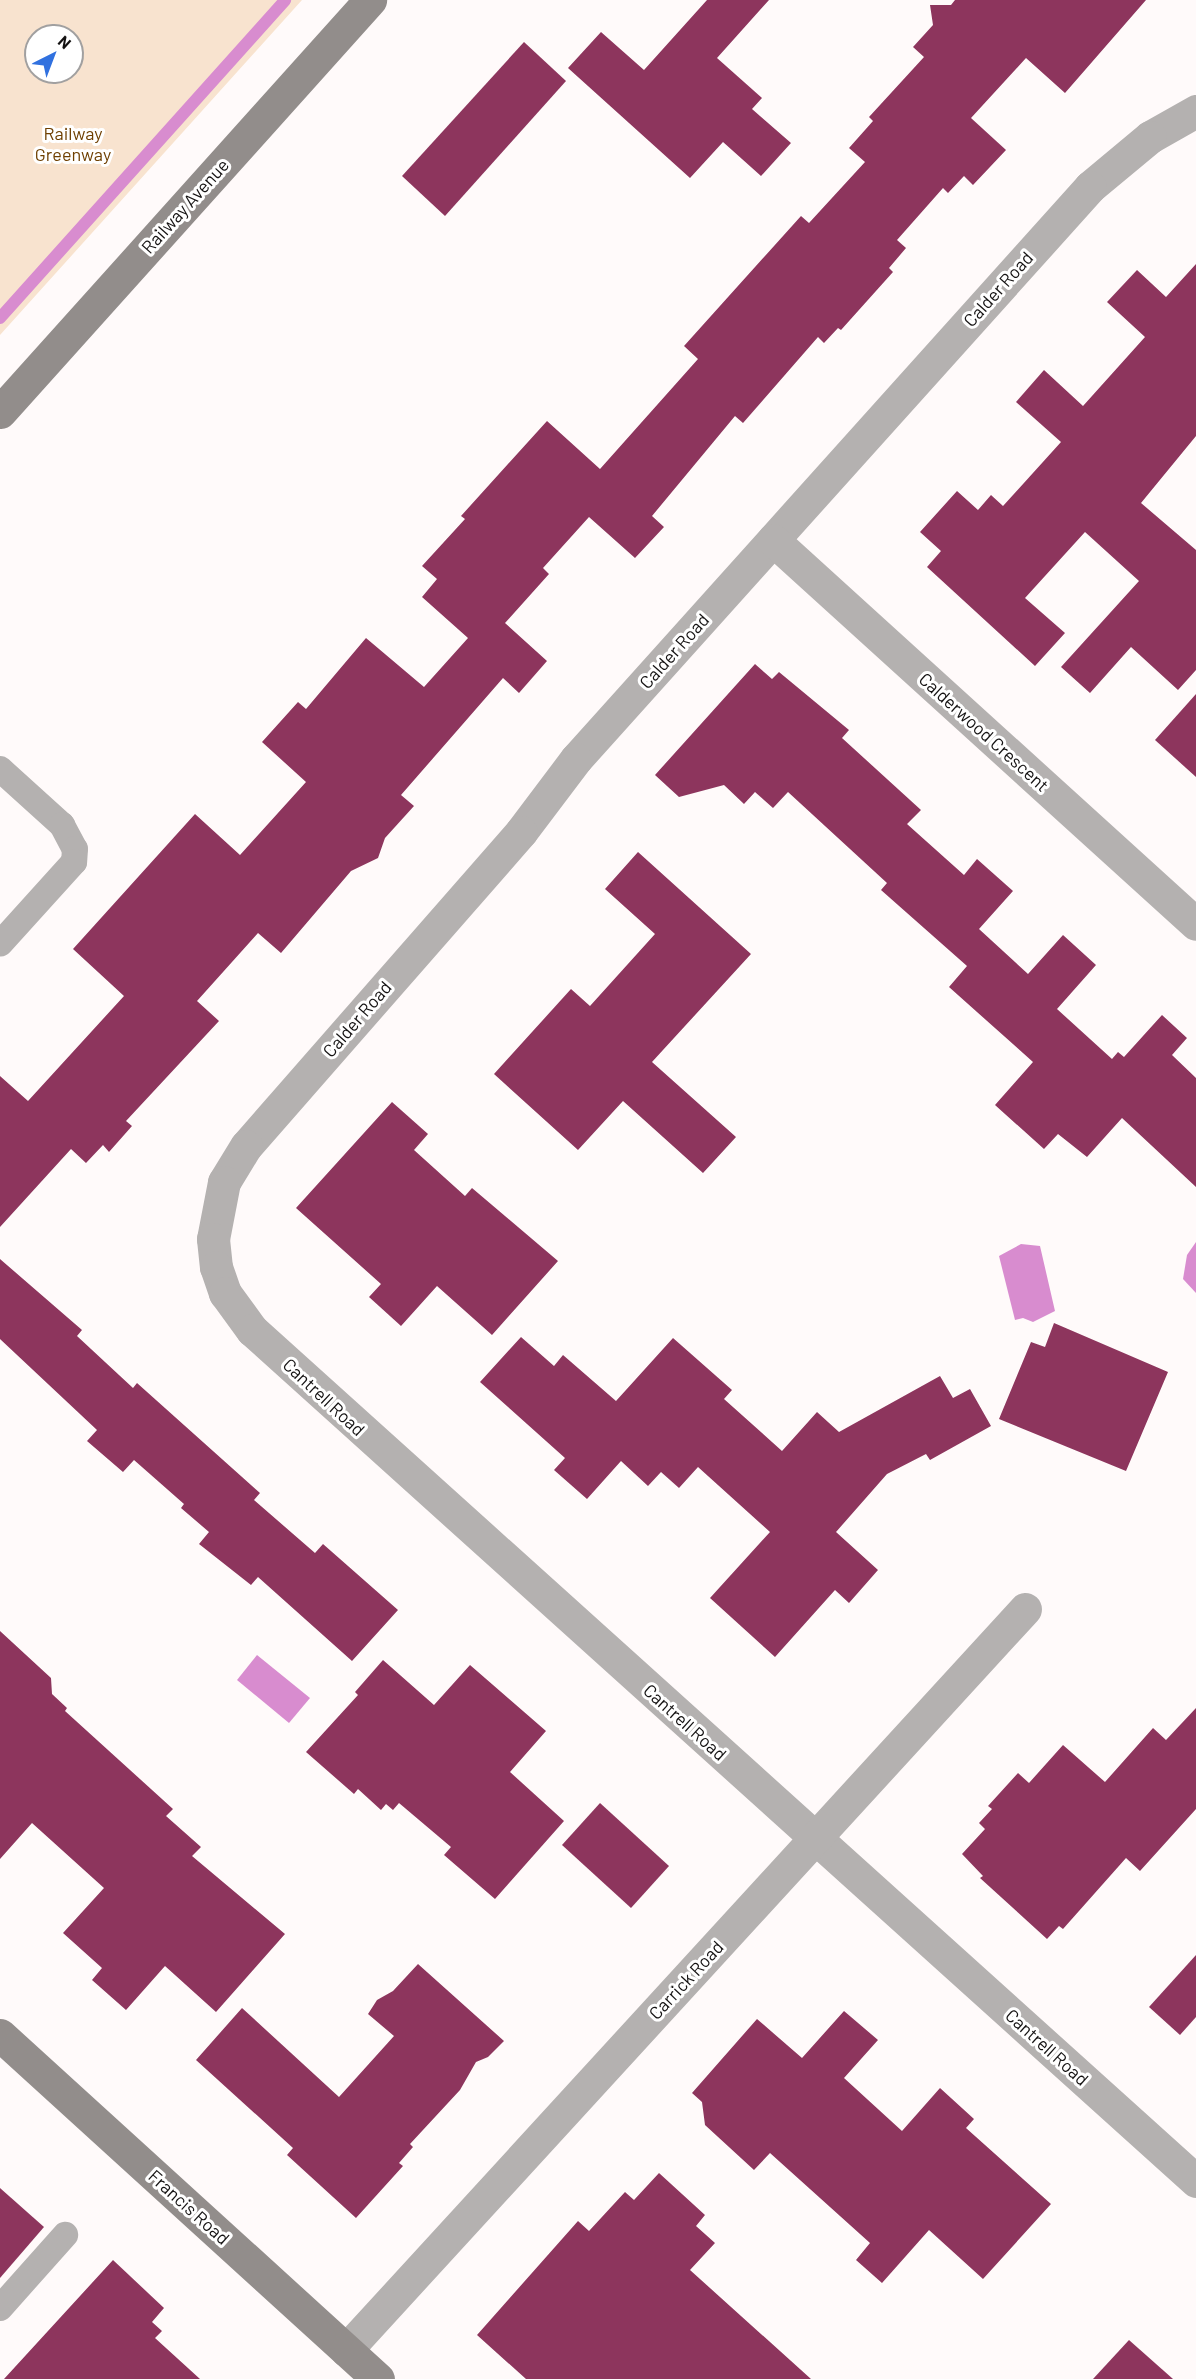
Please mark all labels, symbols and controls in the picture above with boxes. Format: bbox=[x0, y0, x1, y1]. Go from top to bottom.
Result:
north arrow bbox=[24, 24, 84, 84]
text: N bbox=[55, 31, 75, 52]
park label: Railway Greenway bbox=[35, 123, 111, 166]
street label: Railway Avenue bbox=[137, 154, 233, 258]
street label: Calder Road bbox=[959, 247, 1037, 331]
street label: Calder Road bbox=[635, 609, 713, 693]
street label: Calderwood Crescent bbox=[915, 668, 1053, 796]
street label: Calder Road bbox=[318, 977, 396, 1061]
street label: Cantrell Road bbox=[279, 1354, 369, 1440]
street label: Cantrell Road bbox=[639, 1679, 731, 1765]
street label: Carrick Road bbox=[644, 1936, 728, 2024]
street label: Cantrell Road bbox=[1001, 2004, 1093, 2090]
street label: Francis Road bbox=[144, 2165, 234, 2249]

